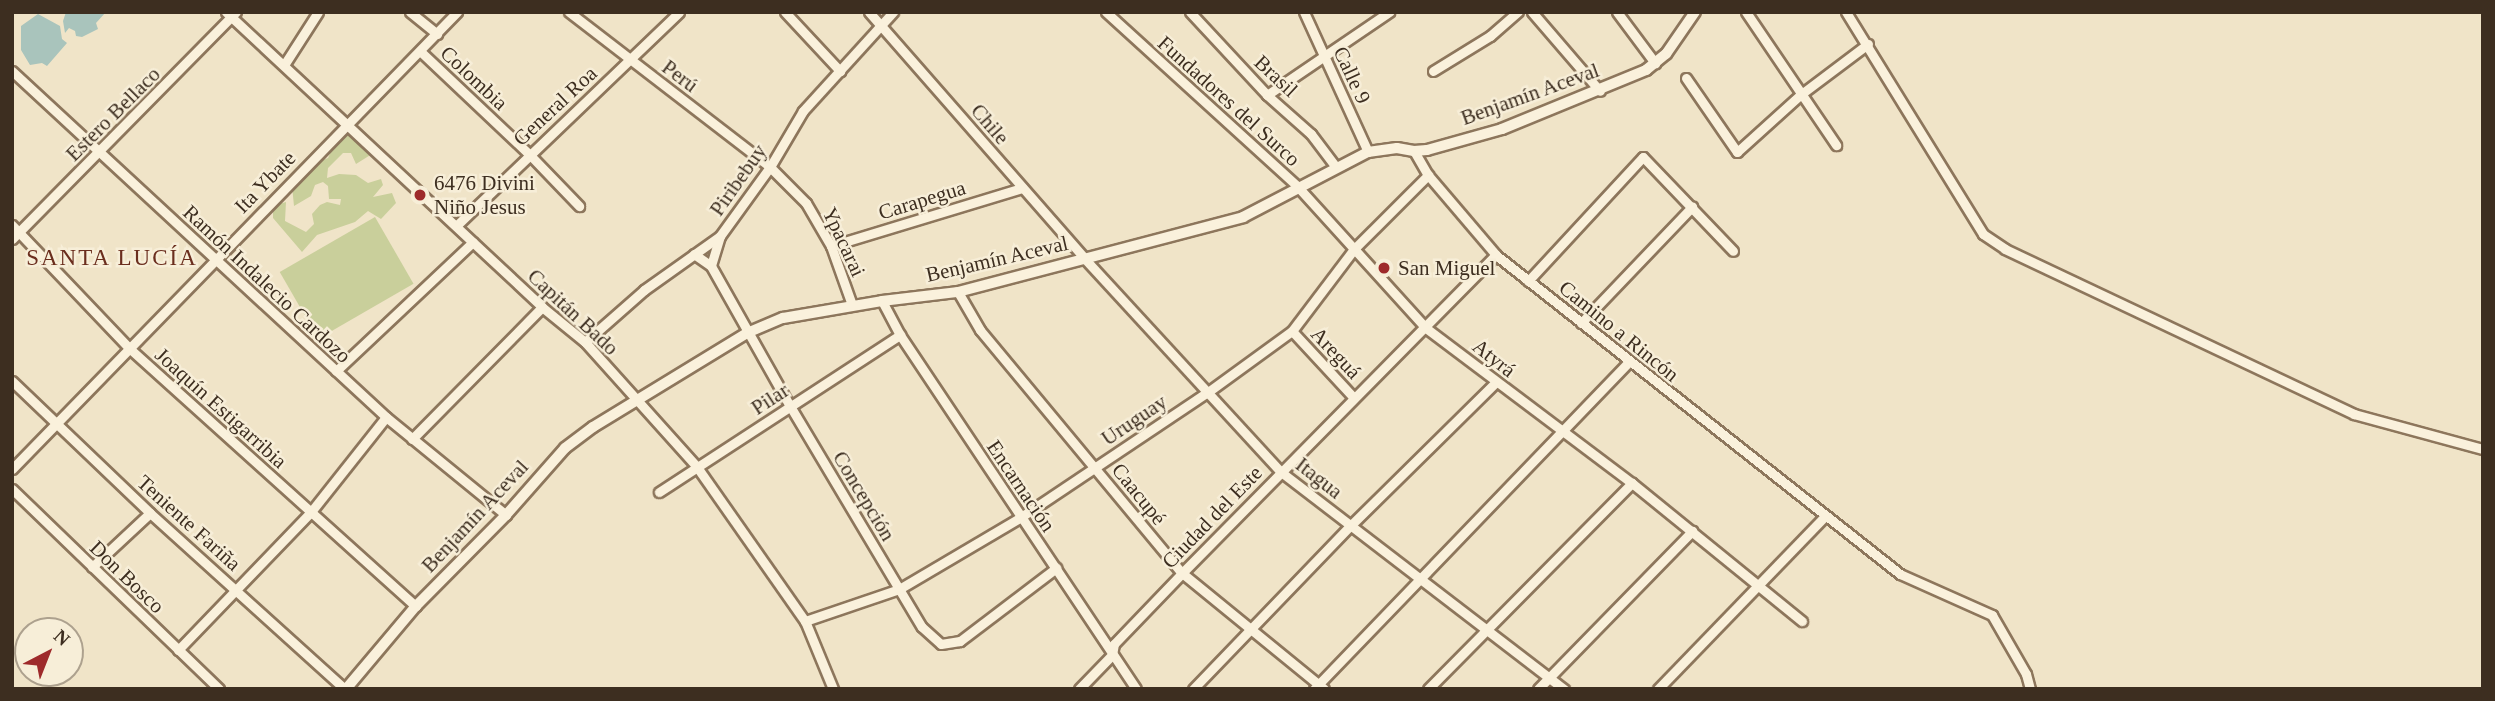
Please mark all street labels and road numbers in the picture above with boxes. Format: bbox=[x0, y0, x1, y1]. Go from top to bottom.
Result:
street label: Fundadores del Surco bbox=[1153, 30, 1305, 172]
street label: Colombia bbox=[435, 41, 513, 115]
street label: Calle 9 bbox=[1328, 42, 1376, 108]
street label: Brasil bbox=[1249, 50, 1303, 102]
street label: Perú bbox=[657, 54, 703, 98]
street label: Benjamín Aceval bbox=[1457, 57, 1603, 131]
street label: General Roa bbox=[508, 61, 602, 151]
street label: Estero Bellaco bbox=[61, 62, 165, 166]
street label: Chile bbox=[966, 99, 1014, 149]
street label: Piribebuy bbox=[704, 139, 772, 221]
street label: Ita Ybate bbox=[229, 145, 301, 219]
street label: Carapegua bbox=[875, 175, 969, 225]
street label: Ramón Indalecio Cardozo bbox=[178, 200, 356, 368]
street label: Ypacarai bbox=[817, 203, 871, 281]
street label: Benjamín Aceval bbox=[923, 230, 1071, 288]
street label: Capitán Bado bbox=[522, 264, 624, 360]
street label: Camino a Rincón bbox=[1554, 275, 1684, 387]
street label: Areguá bbox=[1306, 322, 1366, 384]
street label: Atyrá bbox=[1467, 333, 1521, 383]
street label: Joaquín Estigarribia bbox=[150, 342, 292, 474]
street label: Pilar bbox=[747, 378, 793, 420]
street label: Uruguay bbox=[1096, 389, 1172, 451]
street label: Encarnación bbox=[981, 435, 1061, 537]
street label: Concepción bbox=[827, 447, 901, 545]
street label: Itagua bbox=[1291, 452, 1347, 504]
street label: Benjamín Aceval bbox=[416, 454, 534, 578]
street label: Caacupé bbox=[1106, 458, 1172, 530]
street label: Ciudad del Este bbox=[1157, 460, 1267, 574]
street label: Teniente Fariña bbox=[132, 470, 246, 576]
street label: Don Bosco bbox=[84, 535, 170, 619]

